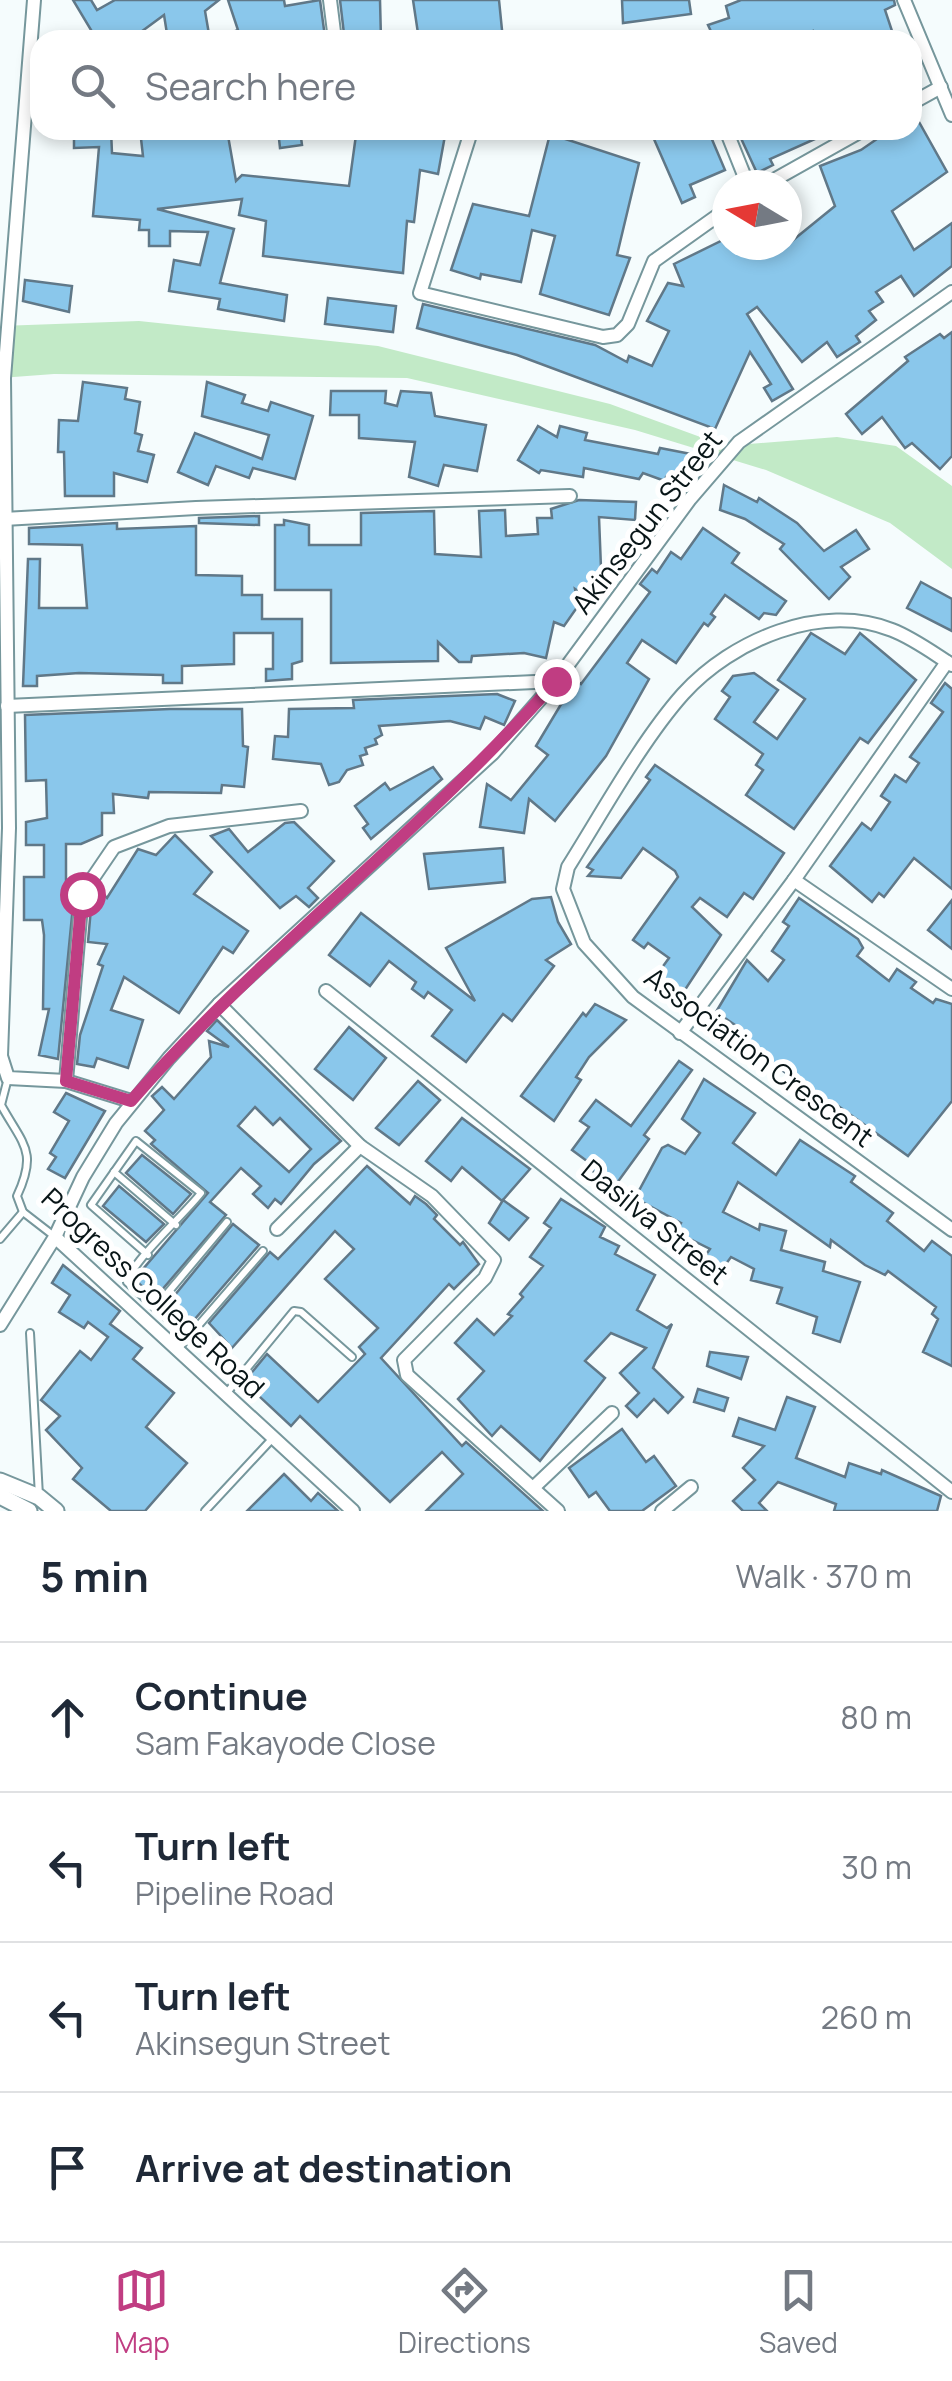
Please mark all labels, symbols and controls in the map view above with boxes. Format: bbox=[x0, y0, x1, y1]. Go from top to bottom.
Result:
search box bbox=[30, 30, 922, 140]
icon: search bbox=[65, 58, 120, 113]
text: Search here bbox=[145, 59, 356, 111]
north arrow bbox=[712, 170, 802, 260]
street label: Akinsegun Street bbox=[562, 422, 730, 621]
route end bbox=[534, 659, 580, 705]
route start bbox=[60, 872, 106, 918]
street label: Association Crescent bbox=[637, 958, 882, 1155]
street label: Dasilva Street bbox=[574, 1150, 737, 1292]
street label: Progress College Road bbox=[34, 1179, 273, 1406]
text: 5 min bbox=[40, 1547, 149, 1605]
text: Walk · 370 m bbox=[736, 1554, 912, 1598]
text: Continue bbox=[135, 1669, 308, 1721]
icon: ahead bbox=[40, 1690, 95, 1745]
text: 80 m bbox=[840, 1695, 912, 1739]
text: Sam Fakayode Close bbox=[135, 1721, 436, 1765]
text: Turn left bbox=[135, 1819, 291, 1871]
icon: left bbox=[40, 1840, 95, 1895]
text: 30 m bbox=[841, 1845, 912, 1889]
text: Pipeline Road bbox=[135, 1871, 334, 1915]
text: Turn left bbox=[135, 1969, 291, 2021]
icon: left bbox=[40, 1990, 95, 2045]
text: 260 m bbox=[821, 1995, 912, 2039]
text: Akinsegun Street bbox=[135, 2021, 390, 2065]
icon: arrive bbox=[40, 2140, 95, 2195]
text: Arrive at destination bbox=[135, 2141, 512, 2193]
tab: Map bbox=[114, 2263, 170, 2361]
tab: Directions bbox=[398, 2263, 531, 2361]
tab: Saved bbox=[759, 2263, 838, 2361]

